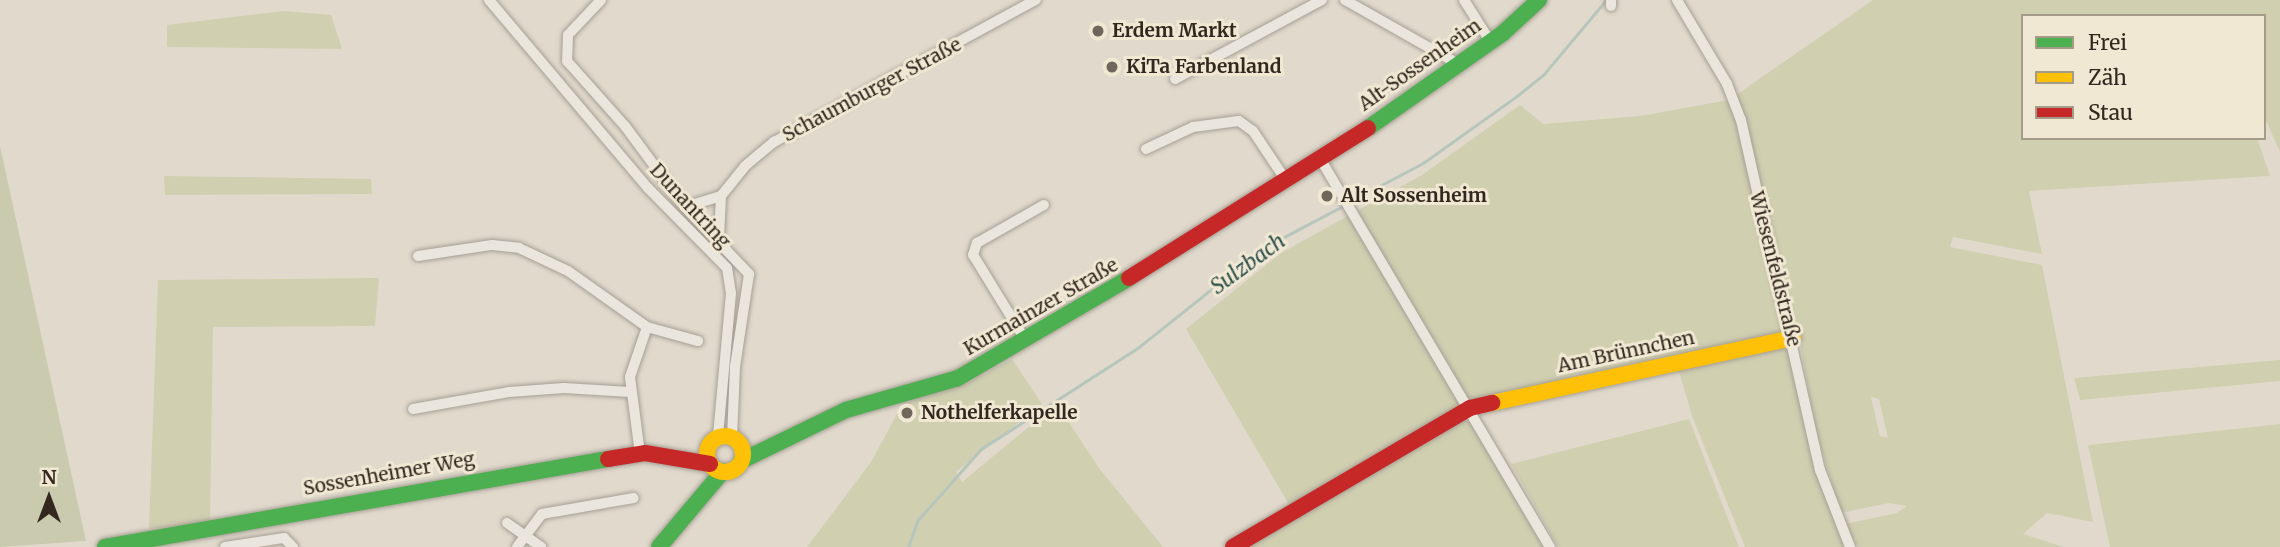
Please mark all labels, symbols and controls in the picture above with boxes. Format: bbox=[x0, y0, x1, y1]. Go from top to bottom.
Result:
street label: Alt-Sossenheim bbox=[1354, 14, 1486, 116]
legend bbox=[2021, 14, 2266, 140]
place label: Erdem Markt bbox=[1112, 20, 1237, 42]
marker: Erdem Markt bbox=[1090, 23, 1106, 39]
text: Frei bbox=[2088, 29, 2127, 56]
street label: Schaumburger Straße bbox=[779, 33, 965, 147]
place label: KiTa Farbenland bbox=[1126, 56, 1281, 78]
marker: KiTa Farbenland bbox=[1104, 59, 1120, 75]
text: Zäh bbox=[2088, 64, 2127, 91]
text: Stau bbox=[2088, 99, 2133, 126]
street label: Dunantring bbox=[645, 159, 735, 253]
place label: Alt Sossenheim bbox=[1341, 185, 1487, 207]
marker: Alt Sossenheim bbox=[1319, 188, 1335, 204]
street label: Wiesenfeldstraße bbox=[1745, 189, 1805, 349]
water label: Sulzbach bbox=[1206, 229, 1290, 299]
street label: Kurmainzer Straße bbox=[960, 254, 1122, 360]
street label: Am Brünnchen bbox=[1555, 326, 1697, 378]
place label: Nothelferkapelle bbox=[921, 402, 1077, 424]
marker: Nothelferkapelle bbox=[899, 405, 915, 421]
street label: Sossenheimer Weg bbox=[302, 448, 476, 500]
north arrow bbox=[14, 463, 84, 533]
text: N bbox=[41, 465, 57, 489]

